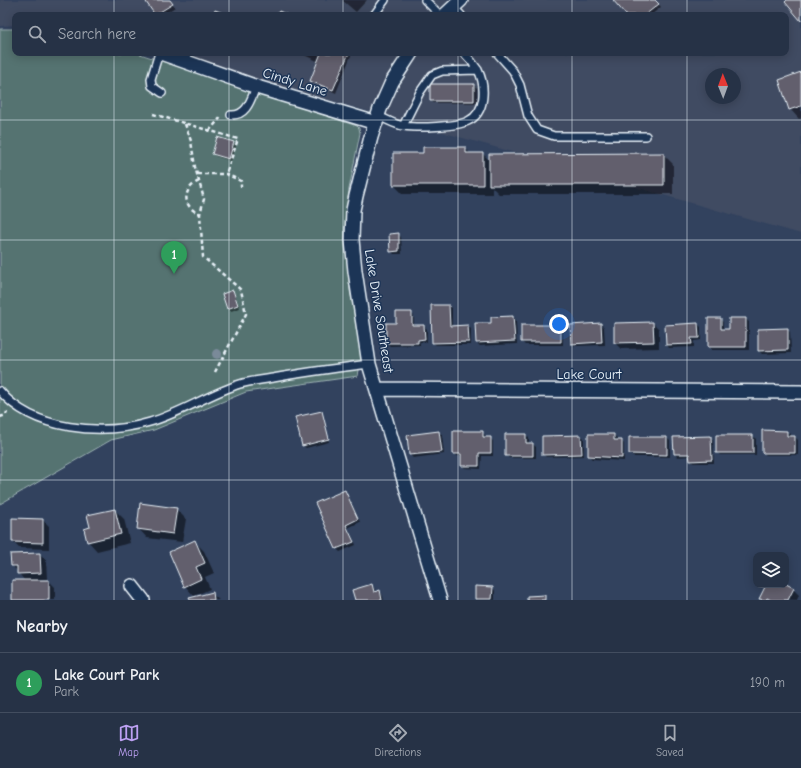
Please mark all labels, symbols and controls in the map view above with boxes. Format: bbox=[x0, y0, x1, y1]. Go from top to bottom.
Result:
search box bbox=[12, 12, 789, 56]
icon: search bbox=[26, 23, 48, 45]
text: Search here bbox=[58, 25, 136, 43]
street label: Cindy Lane bbox=[261, 64, 329, 100]
north arrow bbox=[705, 68, 741, 104]
pin: 1 bbox=[161, 241, 187, 274]
street label: Lake Drive Southeast bbox=[361, 248, 397, 375]
your location bbox=[549, 314, 569, 334]
street label: Lake Court bbox=[557, 366, 622, 383]
map controls bbox=[753, 552, 789, 588]
button: layers bbox=[753, 552, 789, 588]
text: Nearby bbox=[16, 617, 67, 636]
text: Lake Court Park bbox=[54, 666, 159, 684]
text: 1 bbox=[26, 675, 32, 690]
text: 190 m bbox=[750, 675, 785, 690]
text: Park bbox=[54, 684, 79, 699]
tab: Map bbox=[118, 722, 140, 759]
tab: Directions bbox=[375, 722, 421, 759]
tab: Saved bbox=[656, 722, 683, 759]

